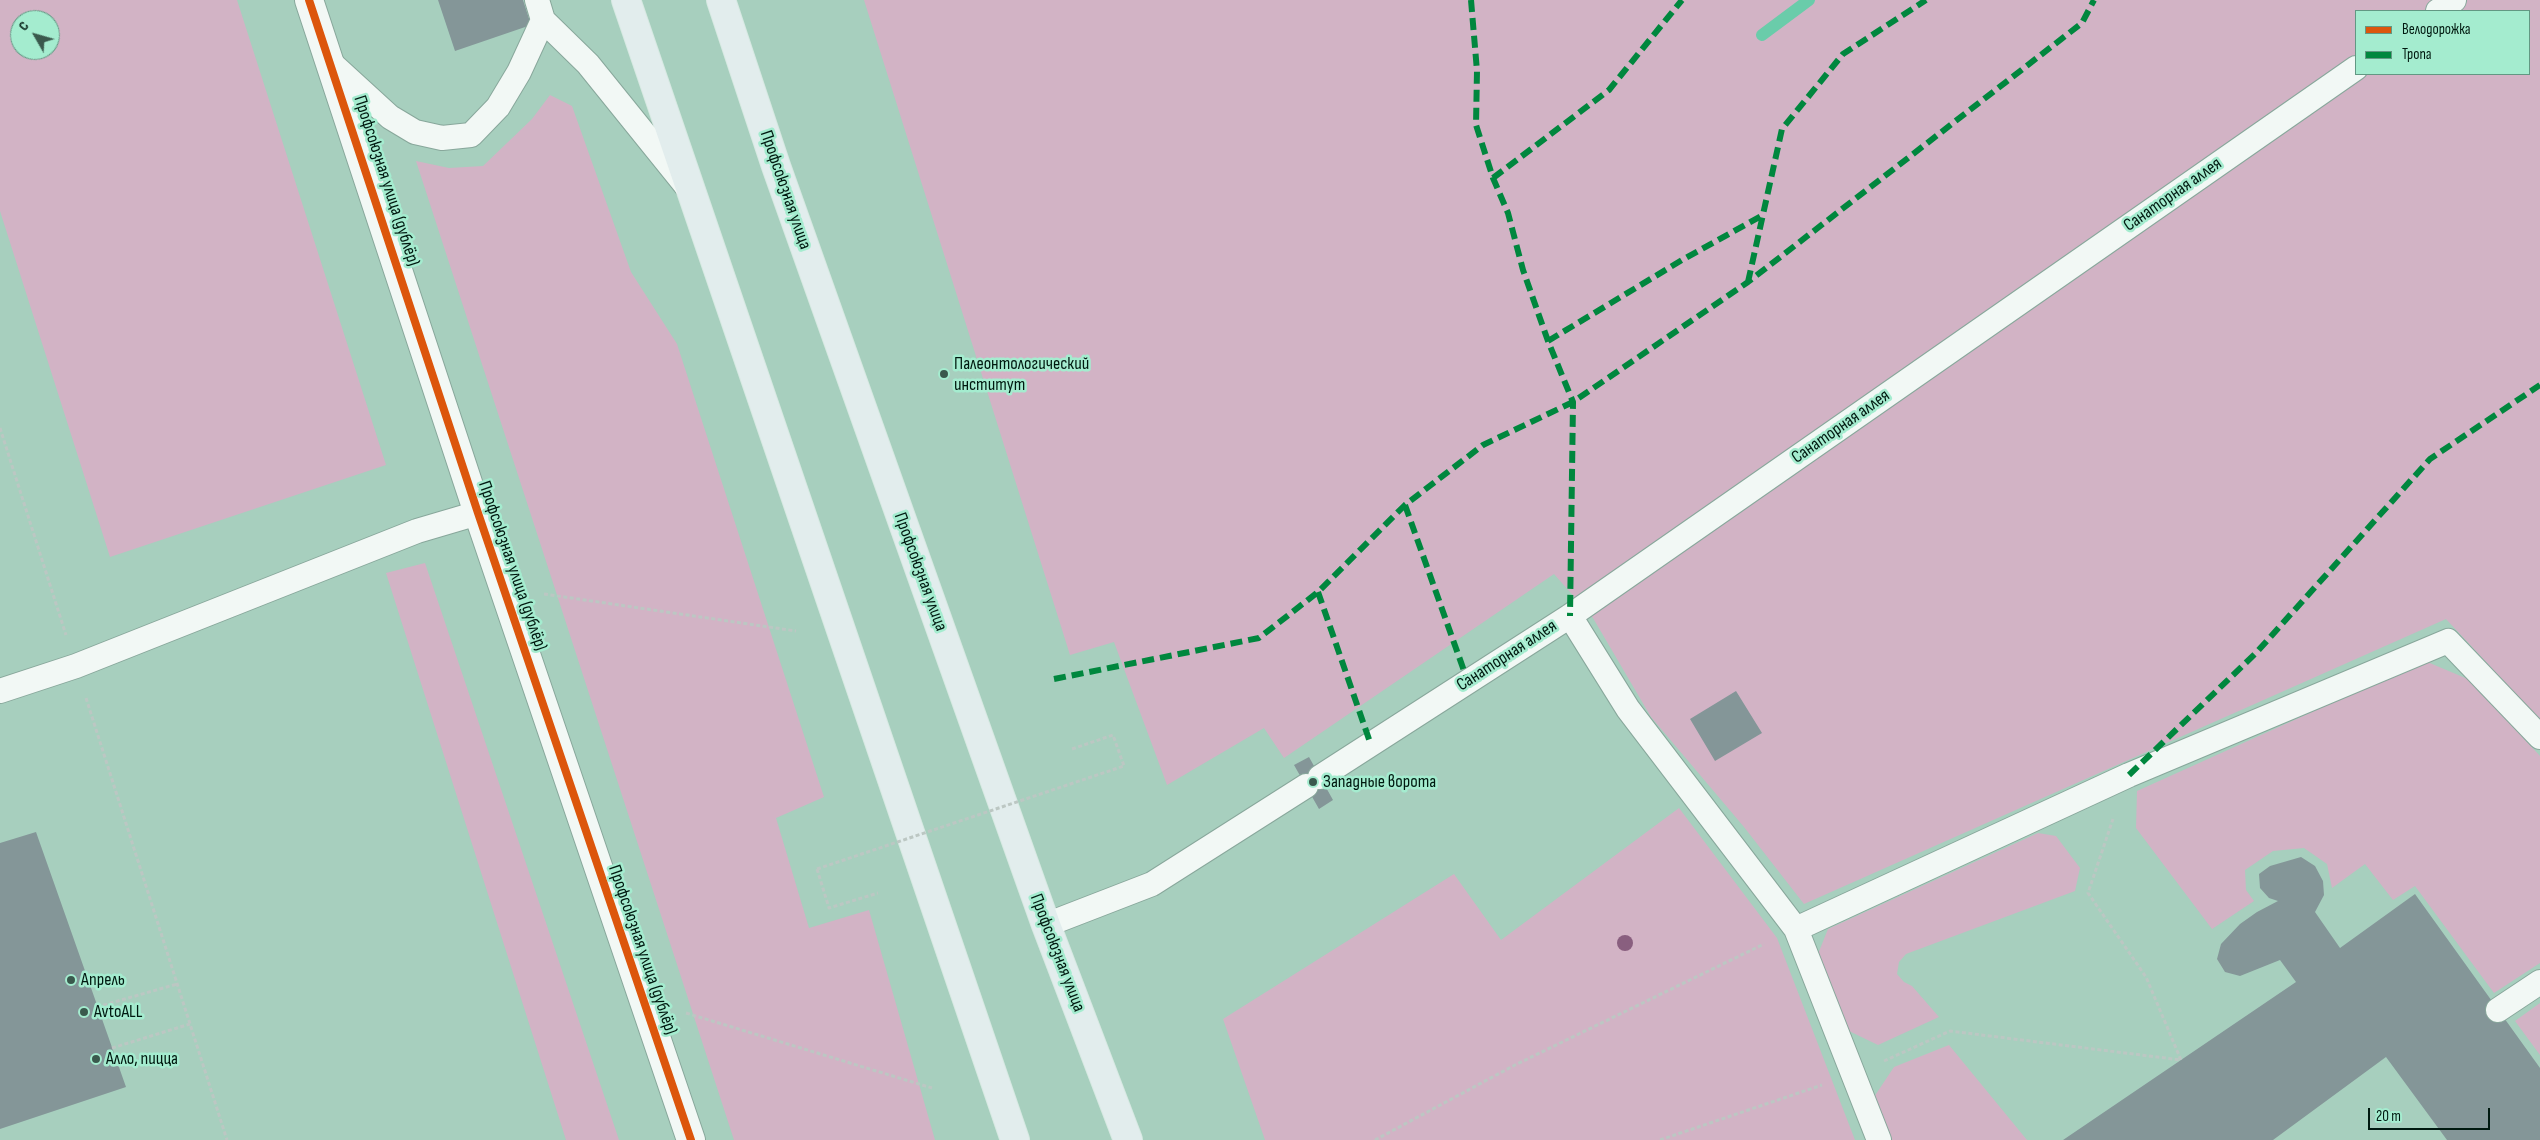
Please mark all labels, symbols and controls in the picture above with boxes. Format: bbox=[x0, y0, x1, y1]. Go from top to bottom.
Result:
north arrow bbox=[10, 10, 60, 60]
legend bbox=[2355, 10, 2530, 75]
text: С bbox=[15, 18, 32, 34]
text: Велодорожка bbox=[2402, 20, 2471, 39]
text: Тропа bbox=[2402, 45, 2432, 64]
street label: Профсоюзная улица (дублёр) bbox=[348, 93, 424, 269]
street label: Профсоюзная улица bbox=[755, 128, 815, 252]
street label: Санаторная аллея bbox=[2120, 153, 2226, 237]
place label: Палеонтологический институт bbox=[954, 353, 1089, 396]
marker: Палеонтологический институт bbox=[938, 368, 950, 380]
street label: Санаторная аллея bbox=[1788, 385, 1894, 469]
street label: Профсоюзная улица (дублёр) bbox=[473, 478, 551, 654]
street label: Профсоюзная улица bbox=[889, 510, 951, 634]
street label: Санаторная аллея bbox=[1453, 616, 1561, 696]
place label: Западные ворота bbox=[1323, 771, 1436, 793]
marker: Западные ворота bbox=[1307, 776, 1319, 788]
street label: Профсоюзная улица (дублёр) bbox=[603, 862, 681, 1038]
street label: Профсоюзная улица bbox=[1025, 891, 1089, 1015]
place label: Апрель bbox=[81, 969, 125, 991]
marker: Апрель bbox=[65, 974, 77, 986]
place label: AvtoALL bbox=[94, 1001, 142, 1023]
marker: AvtoALL bbox=[78, 1006, 90, 1018]
place label: Алло, пицца bbox=[106, 1048, 178, 1070]
marker: Алло, пицца bbox=[90, 1053, 102, 1065]
scale bar bbox=[2370, 1098, 2492, 1130]
text: 20 m bbox=[2376, 1107, 2401, 1126]

